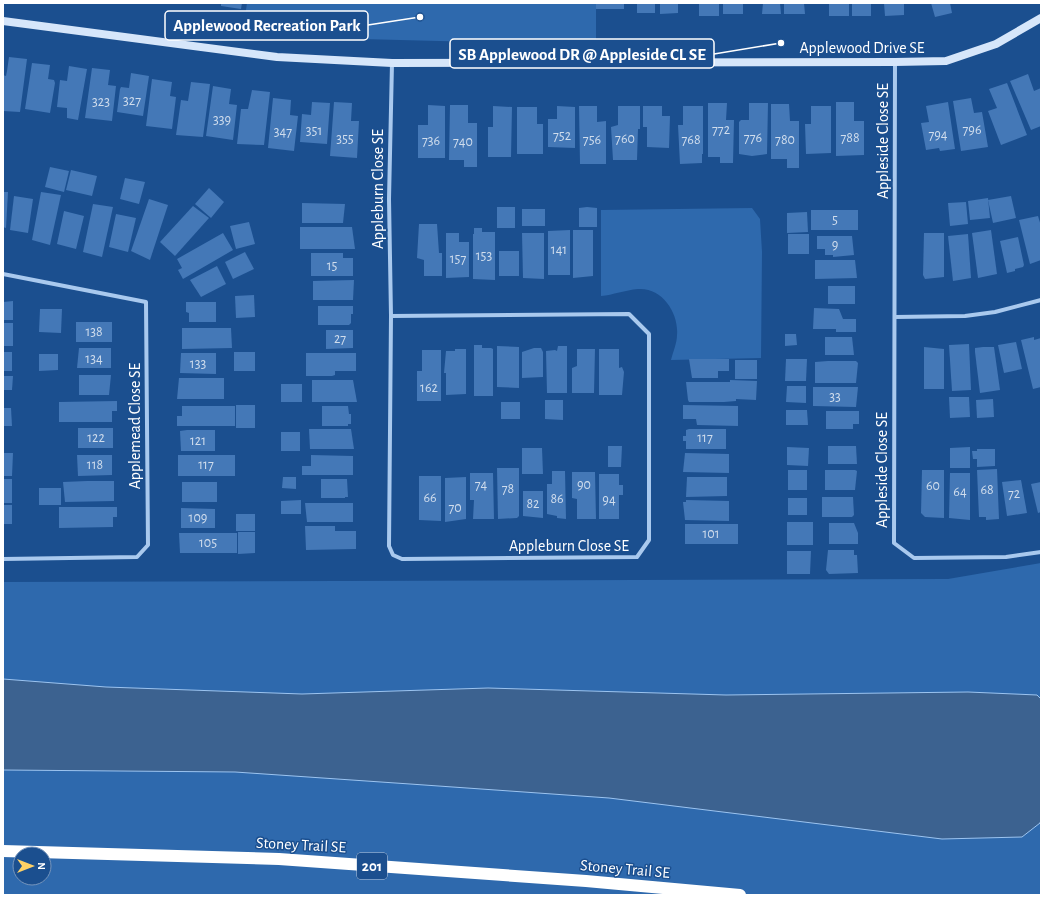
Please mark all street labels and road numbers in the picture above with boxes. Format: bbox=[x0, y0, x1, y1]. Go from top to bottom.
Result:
street label: Applewood Drive SE bbox=[800, 40, 925, 56]
street label: Appleside Close SE bbox=[875, 83, 891, 199]
street label: Appleburn Close SE bbox=[370, 129, 386, 249]
street label: Applemead Close SE bbox=[127, 363, 143, 489]
street label: Appleside Close SE bbox=[874, 412, 890, 528]
street label: Appleburn Close SE bbox=[509, 538, 629, 554]
street label: Stoney Trail SE bbox=[255, 835, 347, 856]
road number: 201 bbox=[357, 853, 387, 879]
street label: Stoney Trail SE bbox=[579, 857, 671, 882]

